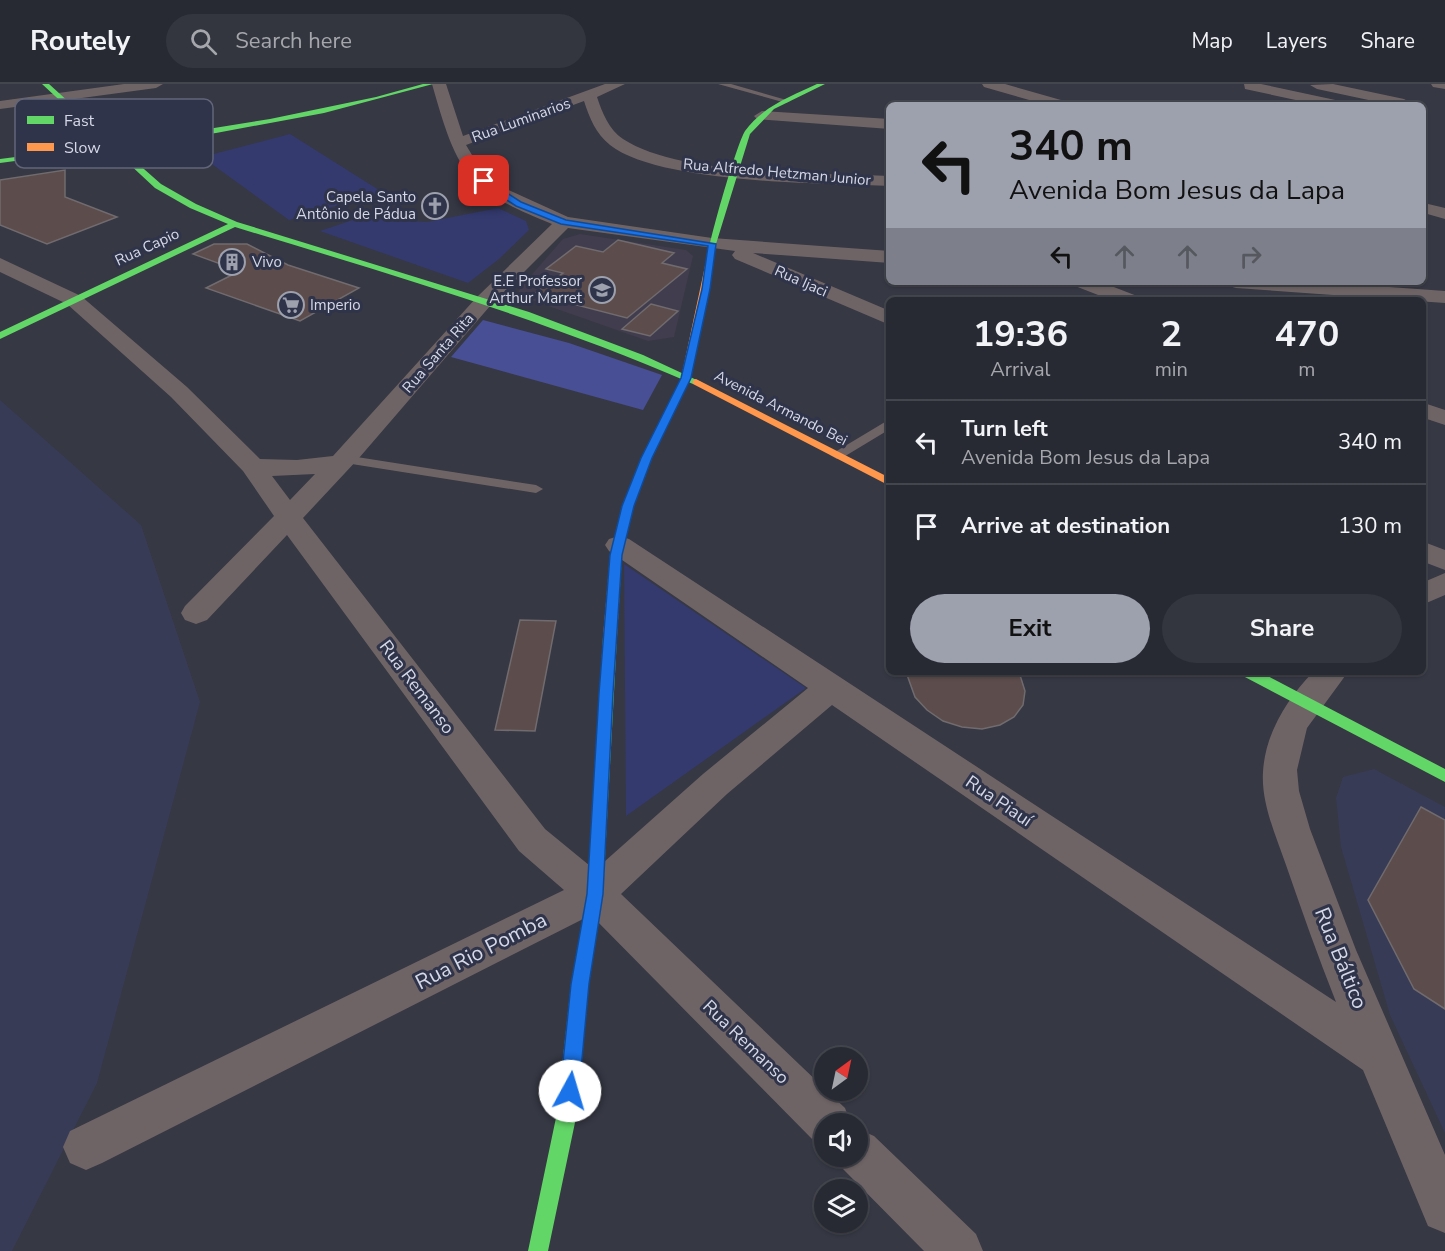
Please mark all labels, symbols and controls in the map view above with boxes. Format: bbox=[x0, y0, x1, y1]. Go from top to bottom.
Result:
search box bbox=[166, 14, 586, 68]
text: Routely bbox=[30, 22, 130, 60]
icon: search bbox=[187, 25, 220, 58]
text: Search here bbox=[235, 26, 352, 56]
text: Map bbox=[1191, 27, 1233, 55]
text: Layers bbox=[1266, 27, 1327, 55]
text: Share bbox=[1360, 27, 1415, 55]
street label: Rua Luminarios bbox=[469, 93, 573, 147]
legend bbox=[15, 99, 213, 168]
text: Fast bbox=[64, 110, 95, 132]
text: 340 m bbox=[1009, 118, 1133, 175]
icon: left bbox=[910, 126, 988, 204]
text: Slow bbox=[64, 137, 101, 159]
street label: Rua Alfredo Hetzman Junior bbox=[682, 154, 872, 190]
pin bbox=[458, 155, 509, 206]
icon: arrive bbox=[467, 164, 500, 197]
text: Avenida Bom Jesus da Lapa bbox=[1009, 172, 1345, 209]
place label: Capela Santo Antônio de Pádua bbox=[296, 187, 416, 224]
church icon: Capela Santo Antônio de Pádua bbox=[420, 191, 450, 221]
street label: Rua Capio bbox=[112, 223, 182, 271]
icon: left bbox=[1045, 240, 1078, 273]
icon: ahead bbox=[1108, 240, 1141, 273]
icon: ahead bbox=[1171, 240, 1204, 273]
icon: right bbox=[1234, 240, 1267, 273]
building icon: Vivo bbox=[217, 247, 247, 277]
place label: Vivo bbox=[251, 252, 282, 272]
street label: Rua Ijaci bbox=[771, 260, 831, 302]
place label: E.E Professor Arthur Marret bbox=[489, 271, 583, 308]
school or university icon: E.E Professor Arthur Marret bbox=[587, 275, 617, 305]
supermarket icon: Imperio bbox=[276, 290, 306, 320]
place label: Imperio bbox=[310, 295, 361, 315]
street label: Rua Santa Rita bbox=[398, 309, 478, 397]
text: 19:36 bbox=[973, 310, 1068, 359]
text: 2 bbox=[1160, 310, 1182, 359]
text: 470 bbox=[1274, 310, 1339, 359]
text: Arrival bbox=[990, 356, 1050, 383]
text: min bbox=[1155, 356, 1188, 383]
text: m bbox=[1298, 356, 1315, 383]
street label: Avenida Armando Bei bbox=[711, 366, 851, 450]
text: Turn left bbox=[961, 414, 1048, 444]
icon: left bbox=[910, 426, 943, 459]
text: 340 m bbox=[1338, 427, 1402, 457]
text: Avenida Bom Jesus da Lapa bbox=[961, 444, 1210, 471]
icon: arrive bbox=[910, 510, 943, 543]
text: Arrive at destination bbox=[961, 511, 1170, 541]
text: 130 m bbox=[1338, 511, 1402, 541]
button: Exit bbox=[910, 594, 1150, 663]
button: Share bbox=[1162, 594, 1402, 663]
street label: Rua Remanso bbox=[374, 635, 460, 739]
street label: Rua Piauí bbox=[961, 770, 1038, 833]
street label: Rua Báltico bbox=[1308, 903, 1374, 1013]
street label: Rua Rio Pomba bbox=[410, 906, 552, 996]
street label: Rua Remanso bbox=[698, 995, 794, 1089]
north arrow bbox=[814, 1047, 868, 1101]
map controls bbox=[814, 1047, 868, 1233]
position arrow bbox=[538, 1059, 602, 1123]
button: sound bbox=[814, 1113, 868, 1167]
button: layers bbox=[814, 1179, 868, 1233]

